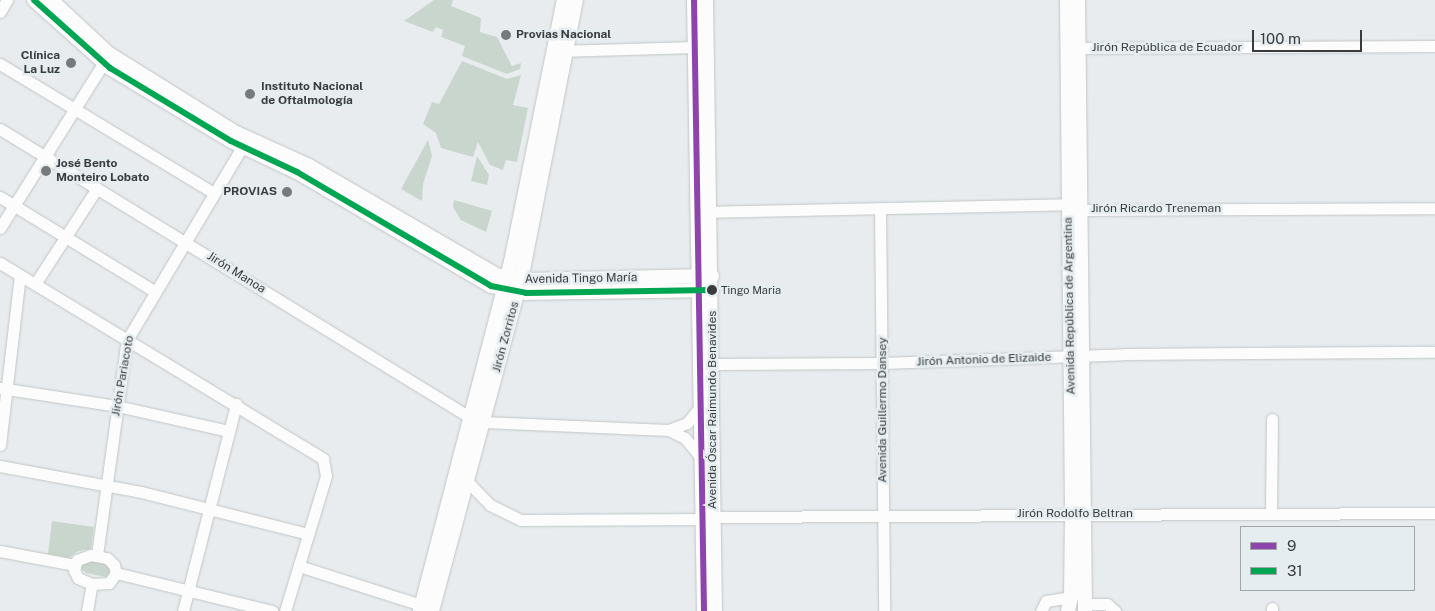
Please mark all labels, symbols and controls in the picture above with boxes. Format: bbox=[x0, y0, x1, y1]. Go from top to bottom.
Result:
scale bar bbox=[1255, 20, 1365, 52]
place label: Provias Nacional bbox=[516, 28, 611, 42]
marker: Provias Nacional bbox=[500, 29, 512, 41]
text: 100 m bbox=[1260, 30, 1301, 47]
street label: Jirón República de Ecuador bbox=[1092, 41, 1242, 55]
place label: Clínica La Luz bbox=[21, 49, 60, 77]
marker: Clínica La Luz bbox=[64, 56, 78, 70]
place label: Instituto Nacional de Oftalmología bbox=[261, 80, 363, 108]
marker: Instituto Nacional de Oftalmología bbox=[243, 87, 257, 101]
place label: José Bento Monteiro Lobato bbox=[56, 157, 149, 185]
marker: José Bento Monteiro Lobato bbox=[40, 165, 52, 177]
place label: PROVIAS bbox=[223, 185, 277, 199]
marker: PROVIAS bbox=[281, 186, 293, 198]
street label: Jirón Ricardo Treneman bbox=[1091, 202, 1221, 216]
street label: Avenida República de Argentina bbox=[1061, 217, 1079, 395]
street label: Jirón Manoa bbox=[204, 249, 268, 297]
street label: Avenida Tingo María bbox=[525, 271, 637, 287]
place label: Tingo Maria bbox=[721, 283, 781, 297]
marker: Tingo Maria bbox=[707, 285, 717, 295]
street label: Jirón Zorritos bbox=[490, 300, 522, 374]
street label: Avenida Óscar Raimundo Benavides bbox=[706, 311, 720, 509]
street label: Jirón Pariacoto bbox=[109, 335, 137, 417]
street label: Avenida Guillermo Dansey bbox=[876, 337, 890, 483]
street label: Jirón Antonio de Elizaide bbox=[916, 350, 1052, 370]
street label: Jirón Rodolfo Beltran bbox=[1017, 507, 1133, 521]
legend bbox=[1240, 526, 1415, 591]
text: 9 bbox=[1287, 537, 1296, 554]
text: 31 bbox=[1287, 562, 1303, 579]

